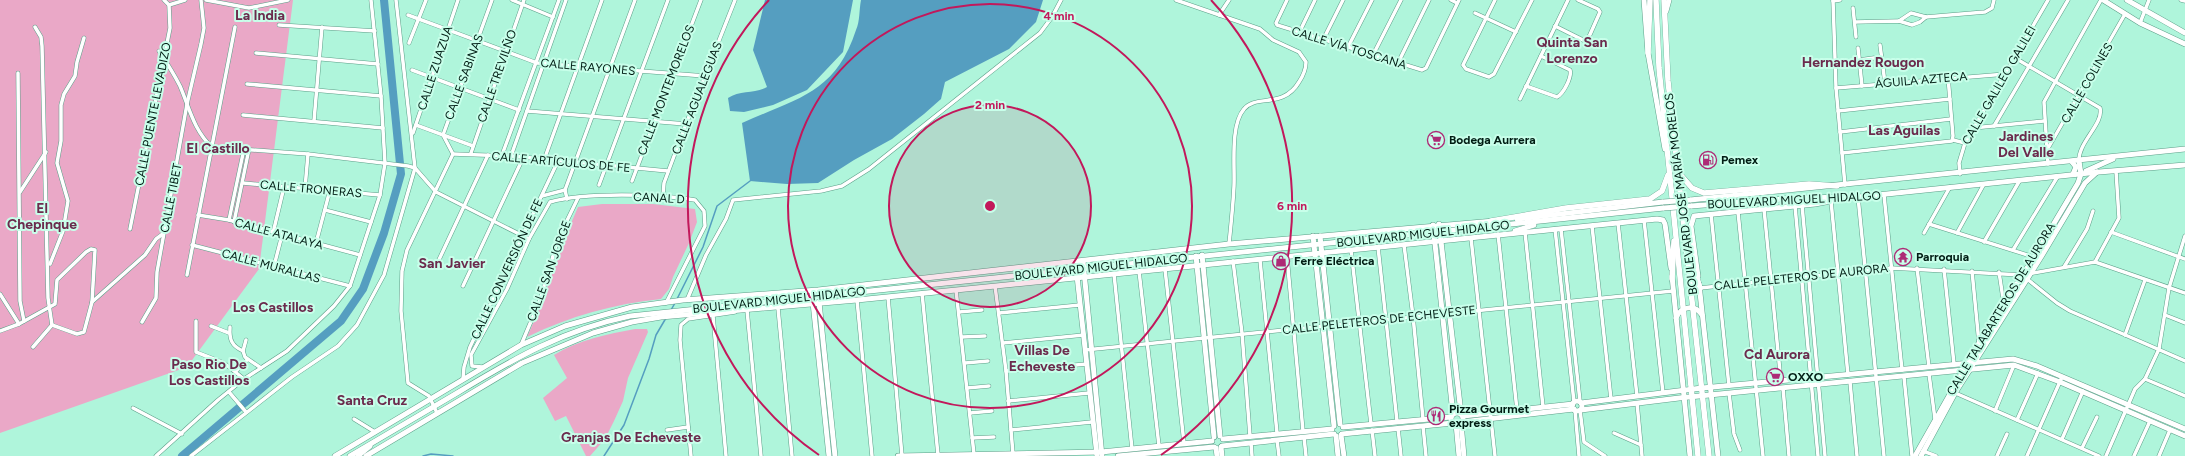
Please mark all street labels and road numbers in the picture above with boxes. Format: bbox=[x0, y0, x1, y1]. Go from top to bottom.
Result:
street label: CALLE MONTEMORELOS bbox=[635, 23, 697, 157]
street label: CALLE GALILEO GALILEI bbox=[1959, 23, 2039, 147]
street label: CALLE ZUAZUA bbox=[415, 24, 455, 112]
street label: CALLE VÍA TOSCANA bbox=[1290, 24, 1408, 72]
street label: CALLE TREVILÑO bbox=[475, 28, 519, 124]
street label: CALLE SABINAS bbox=[442, 32, 486, 122]
street label: CALLE AGUALEGUAS bbox=[669, 40, 725, 156]
street label: CALLE COLINES bbox=[2058, 40, 2116, 126]
street label: CALLE PUENTE LEVADIZO bbox=[132, 41, 174, 187]
street label: CALLE RAYONES bbox=[540, 56, 636, 78]
street label: ÁGUILA AZTECA bbox=[1874, 69, 1968, 91]
street label: BOULEVARD JOSÉ MARÍA MORELOS bbox=[1662, 92, 1700, 296]
street label: CALLE ARTÍCULOS DE FE bbox=[491, 149, 631, 175]
street label: CALLE TIBET bbox=[157, 162, 185, 234]
street label: CALLE TRONERAS bbox=[259, 178, 363, 200]
street label: BOULEVARD MIGUEL HIDALGO bbox=[1707, 188, 1881, 212]
street label: CANAL D bbox=[633, 190, 685, 206]
street label: CALLE CONVERSIÓN DE FE bbox=[468, 196, 546, 342]
street label: CALLE ATALAYA bbox=[233, 215, 325, 253]
street label: BOULEVARD MIGUEL HIDALGO bbox=[1336, 218, 1510, 250]
street label: CALLE SAN JORGE bbox=[524, 219, 574, 323]
street label: CALLE TALABARTEROS DE AURORA bbox=[1944, 220, 2058, 398]
street label: CALLE MURALLAS bbox=[220, 246, 322, 286]
street label: BOULEVARD MIGUEL HIDALGO bbox=[1014, 251, 1188, 283]
street label: CALLE PELETEROS DE AURORA bbox=[1713, 261, 1889, 293]
street label: BOULEVARD MIGUEL HIDALGO bbox=[692, 284, 866, 316]
street label: CALLE PELETEROS DE ECHEVESTE bbox=[1282, 303, 1476, 337]

